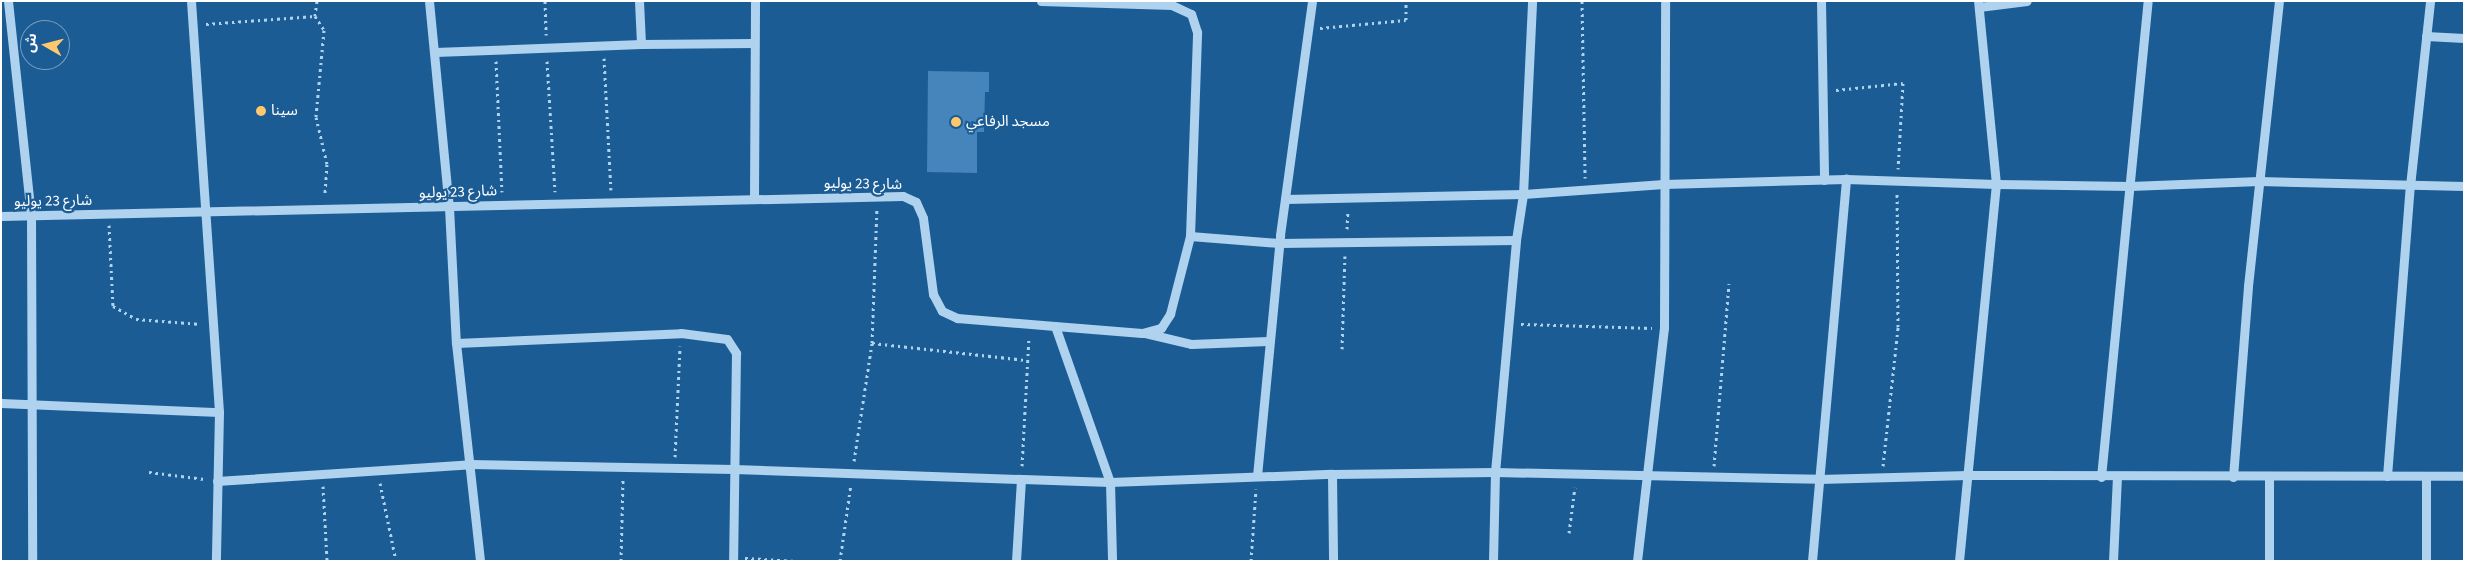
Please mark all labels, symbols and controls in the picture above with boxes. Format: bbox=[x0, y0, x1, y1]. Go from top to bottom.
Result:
north arrow bbox=[20, 20, 70, 70]
text: ش bbox=[20, 32, 42, 54]
place label: سينا bbox=[271, 102, 298, 120]
marker: سينا bbox=[255, 105, 267, 117]
place label: مسجد الرفاعي bbox=[966, 113, 1050, 131]
marker: مسجد الرفاعي bbox=[950, 116, 962, 128]
street label: شارع 23 يوليو bbox=[824, 174, 902, 194]
street label: شارع 23 يوليو bbox=[419, 182, 497, 202]
street label: شارع 23 يوليو bbox=[14, 191, 92, 211]

